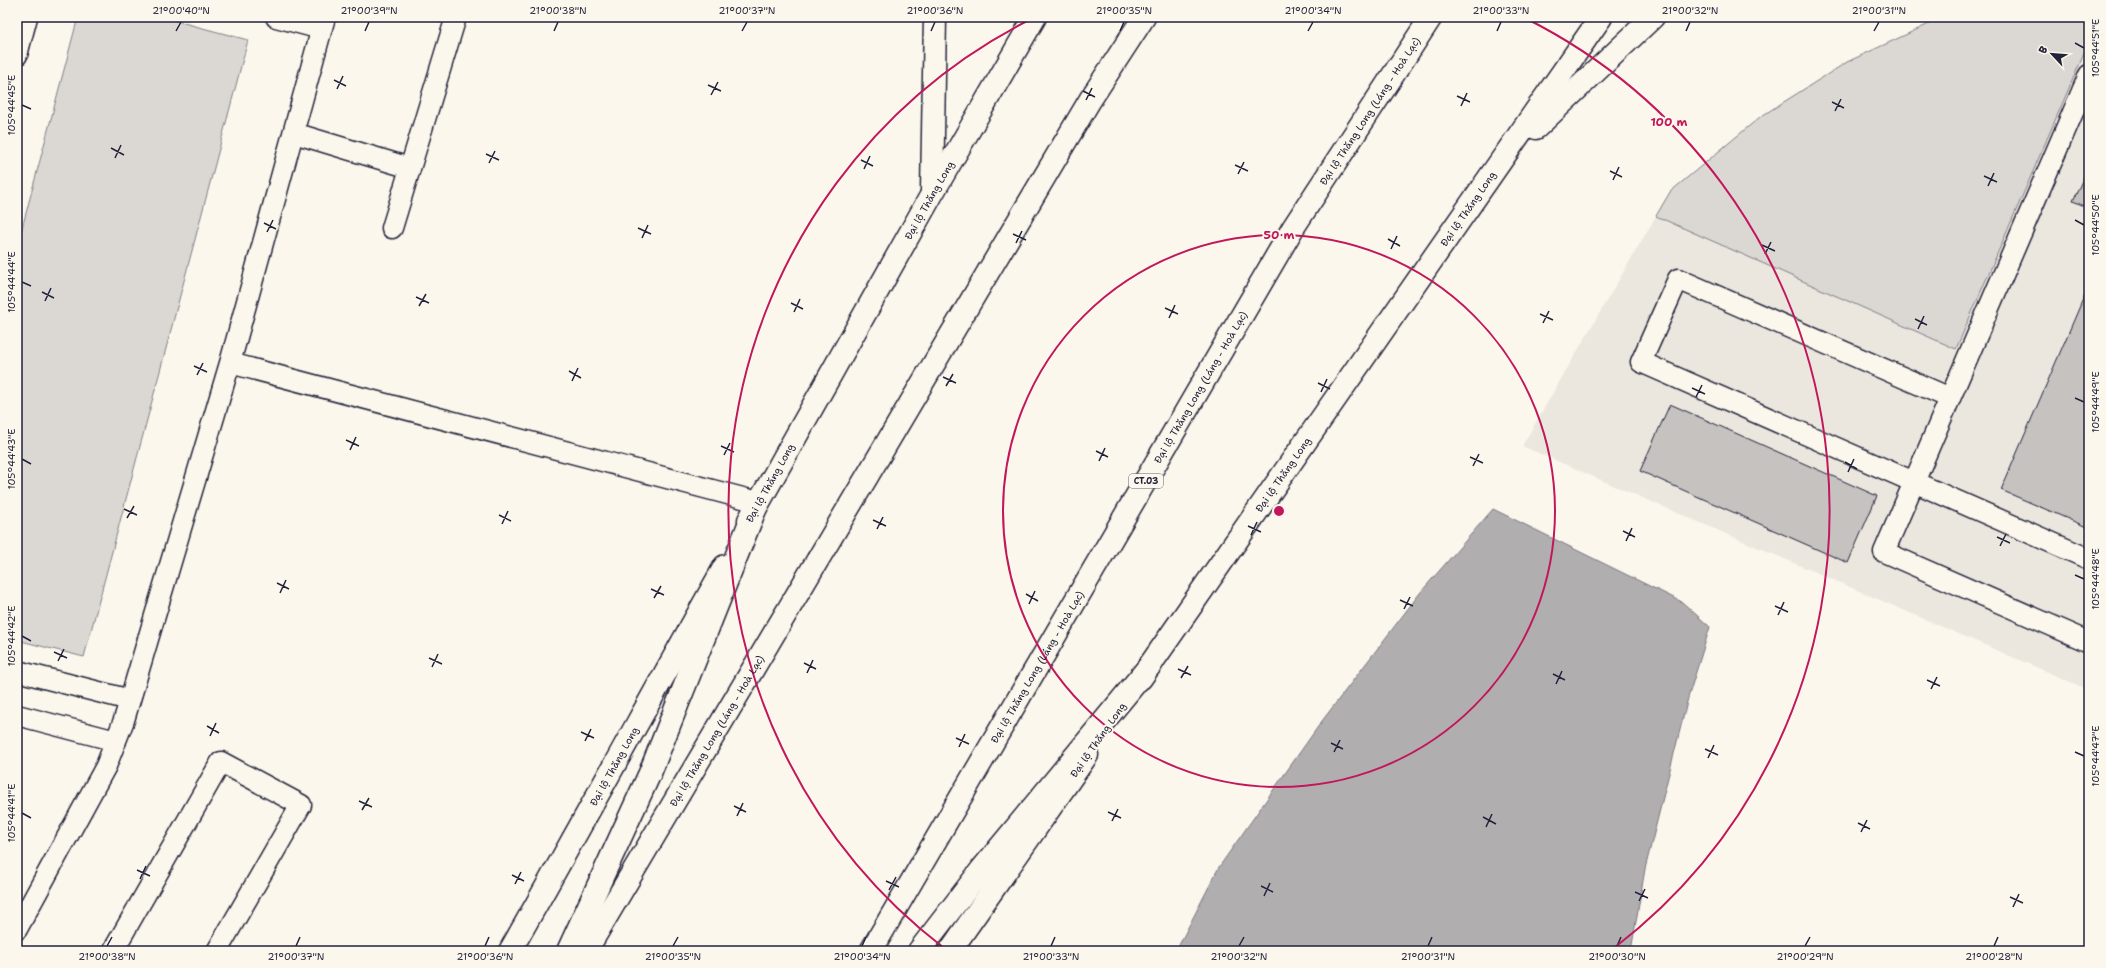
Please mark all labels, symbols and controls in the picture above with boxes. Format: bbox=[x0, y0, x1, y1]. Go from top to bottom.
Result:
text: 21°00'40"N bbox=[152, 4, 210, 17]
text: 21°00'39"N bbox=[340, 4, 398, 17]
text: 21°00'38"N bbox=[529, 4, 587, 17]
text: 21°00'37"N bbox=[719, 4, 775, 17]
text: 21°00'36"N bbox=[907, 4, 963, 17]
text: 21°00'35"N bbox=[1096, 4, 1152, 17]
text: 21°00'34"N bbox=[1284, 4, 1342, 17]
text: 21°00'33"N bbox=[1473, 4, 1529, 17]
text: 21°00'32"N bbox=[1662, 4, 1718, 17]
text: 21°00'31"N bbox=[1852, 4, 1906, 17]
text: 105°44'51"E bbox=[2089, 19, 2102, 77]
north arrow bbox=[2032, 34, 2072, 74]
street label: Đại lộ Thăng Long (Láng - Hoà Lạc) bbox=[1317, 35, 1423, 187]
text: B bbox=[2035, 43, 2052, 56]
text: 105°44'45"E bbox=[5, 75, 18, 135]
text: 100 m bbox=[1651, 114, 1688, 130]
street label: Đại lộ Thăng Long bbox=[901, 158, 956, 242]
street label: Đại lộ Thăng Long bbox=[1437, 168, 1498, 249]
text: 105°44'50"E bbox=[2089, 194, 2102, 256]
text: 50 m bbox=[1264, 227, 1295, 243]
text: 105°44'44"E bbox=[5, 251, 18, 313]
street label: Đại lộ Thăng Long (Láng - Hoà Lạc) bbox=[1151, 309, 1250, 465]
text: 105°44'49"E bbox=[2089, 371, 2102, 433]
text: 105°44'43"E bbox=[5, 428, 18, 490]
street label: Đại lộ Thăng Long bbox=[1252, 434, 1313, 514]
street label: Đại lộ Thăng Long bbox=[743, 441, 797, 525]
road number: CT.03 bbox=[1129, 474, 1163, 488]
centre of rings bbox=[1272, 504, 1286, 518]
text: 105°44'48"E bbox=[2089, 548, 2102, 610]
street label: Đại lộ Thăng Long (Láng - Hoà Lạc) bbox=[987, 589, 1086, 745]
text: 105°44'42"E bbox=[5, 605, 18, 667]
street label: Đại lộ Thăng Long (Láng - Hoà Lạc) bbox=[667, 653, 766, 809]
street label: Đại lộ Thăng Long bbox=[1067, 700, 1129, 780]
street label: Đại lộ Thăng Long bbox=[587, 724, 641, 808]
text: 105°44'47"E bbox=[2089, 725, 2102, 787]
text: 105°44'41"E bbox=[5, 784, 18, 842]
text: 21°00'38"N bbox=[78, 950, 136, 963]
text: 21°00'37"N bbox=[268, 950, 324, 963]
text: 21°00'36"N bbox=[457, 950, 513, 963]
text: 21°00'35"N bbox=[645, 950, 701, 963]
text: 21°00'34"N bbox=[833, 950, 891, 963]
text: 21°00'33"N bbox=[1023, 950, 1079, 963]
text: 21°00'32"N bbox=[1211, 950, 1267, 963]
text: 21°00'31"N bbox=[1401, 950, 1455, 963]
text: 21°00'30"N bbox=[1588, 950, 1646, 963]
text: 21°00'29"N bbox=[1776, 950, 1834, 963]
text: 21°00'28"N bbox=[1965, 950, 2023, 963]

